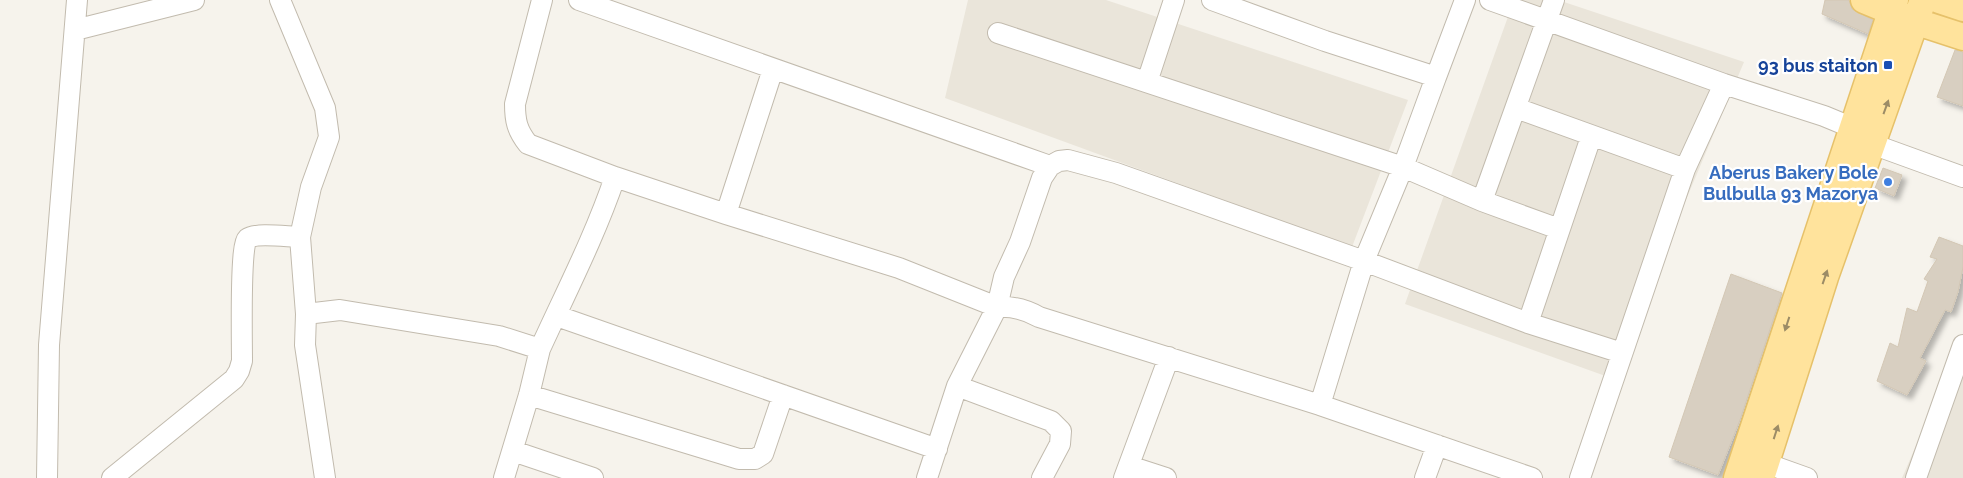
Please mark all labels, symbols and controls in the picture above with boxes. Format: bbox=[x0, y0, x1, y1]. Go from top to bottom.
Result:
place label: 93 bus staiton bbox=[1758, 55, 1878, 76]
marker: 93 bus staiton bbox=[1882, 59, 1894, 71]
one-way arrow bbox=[1882, 99, 1890, 114]
place label: Aberus Bakery Bole Bulbulla 93 Mazorya bbox=[1703, 162, 1878, 204]
marker: Aberus Bakery Bole Bulbulla 93 Mazorya bbox=[1882, 176, 1894, 188]
one-way arrow bbox=[1822, 269, 1829, 284]
one-way arrow bbox=[1782, 316, 1790, 331]
one-way arrow bbox=[1772, 424, 1780, 439]

